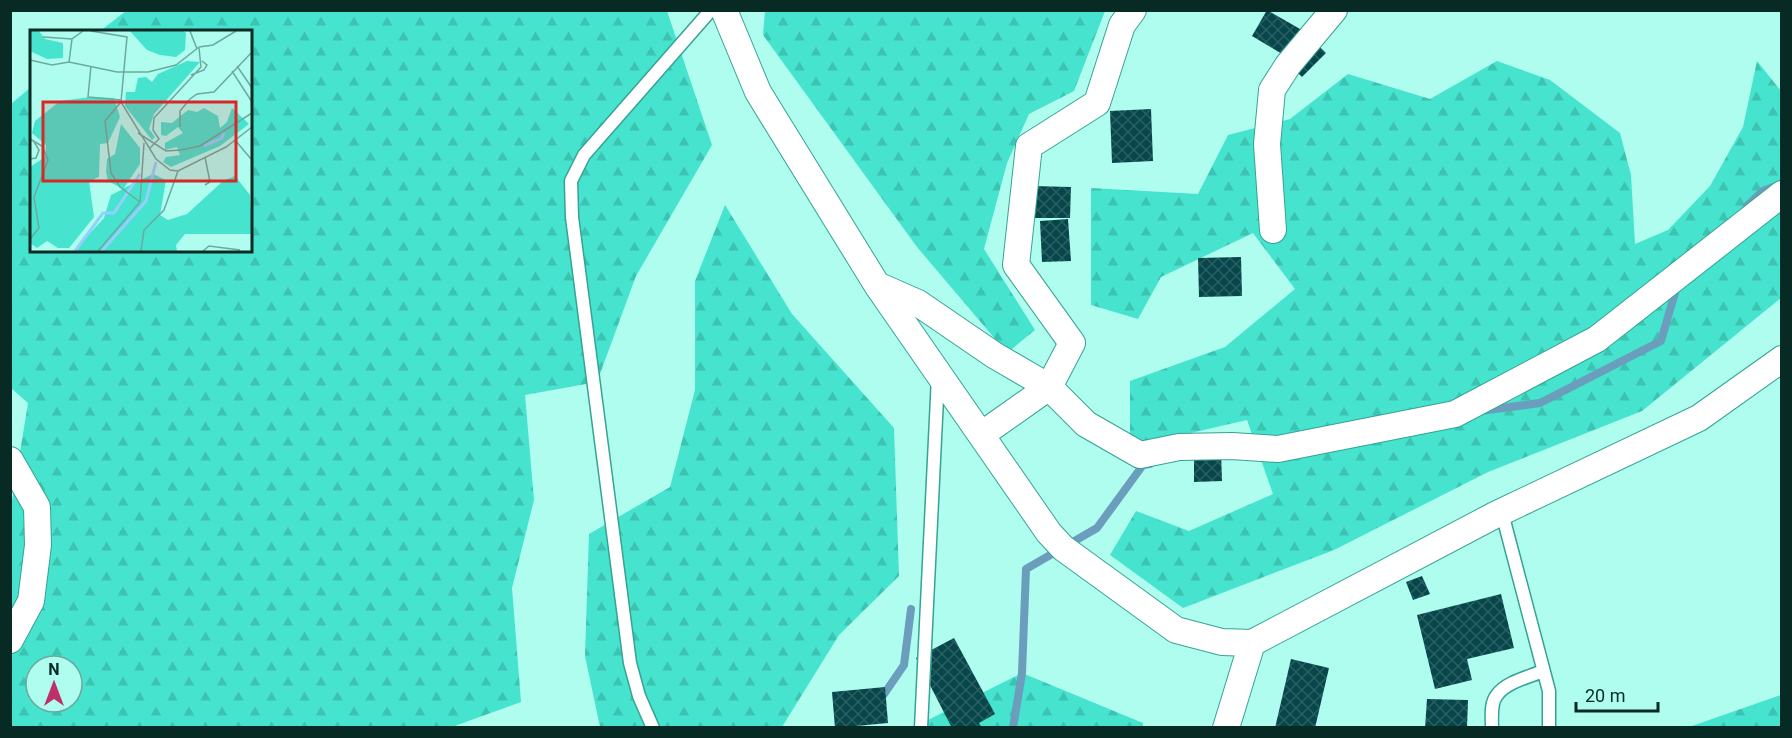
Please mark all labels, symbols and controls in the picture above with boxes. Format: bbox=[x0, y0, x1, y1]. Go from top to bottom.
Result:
inset map bbox=[30, 30, 252, 252]
north arrow bbox=[24, 654, 84, 714]
text: N bbox=[48, 660, 60, 679]
scale bar bbox=[1576, 675, 1658, 713]
text: 20 m bbox=[1585, 685, 1625, 706]

